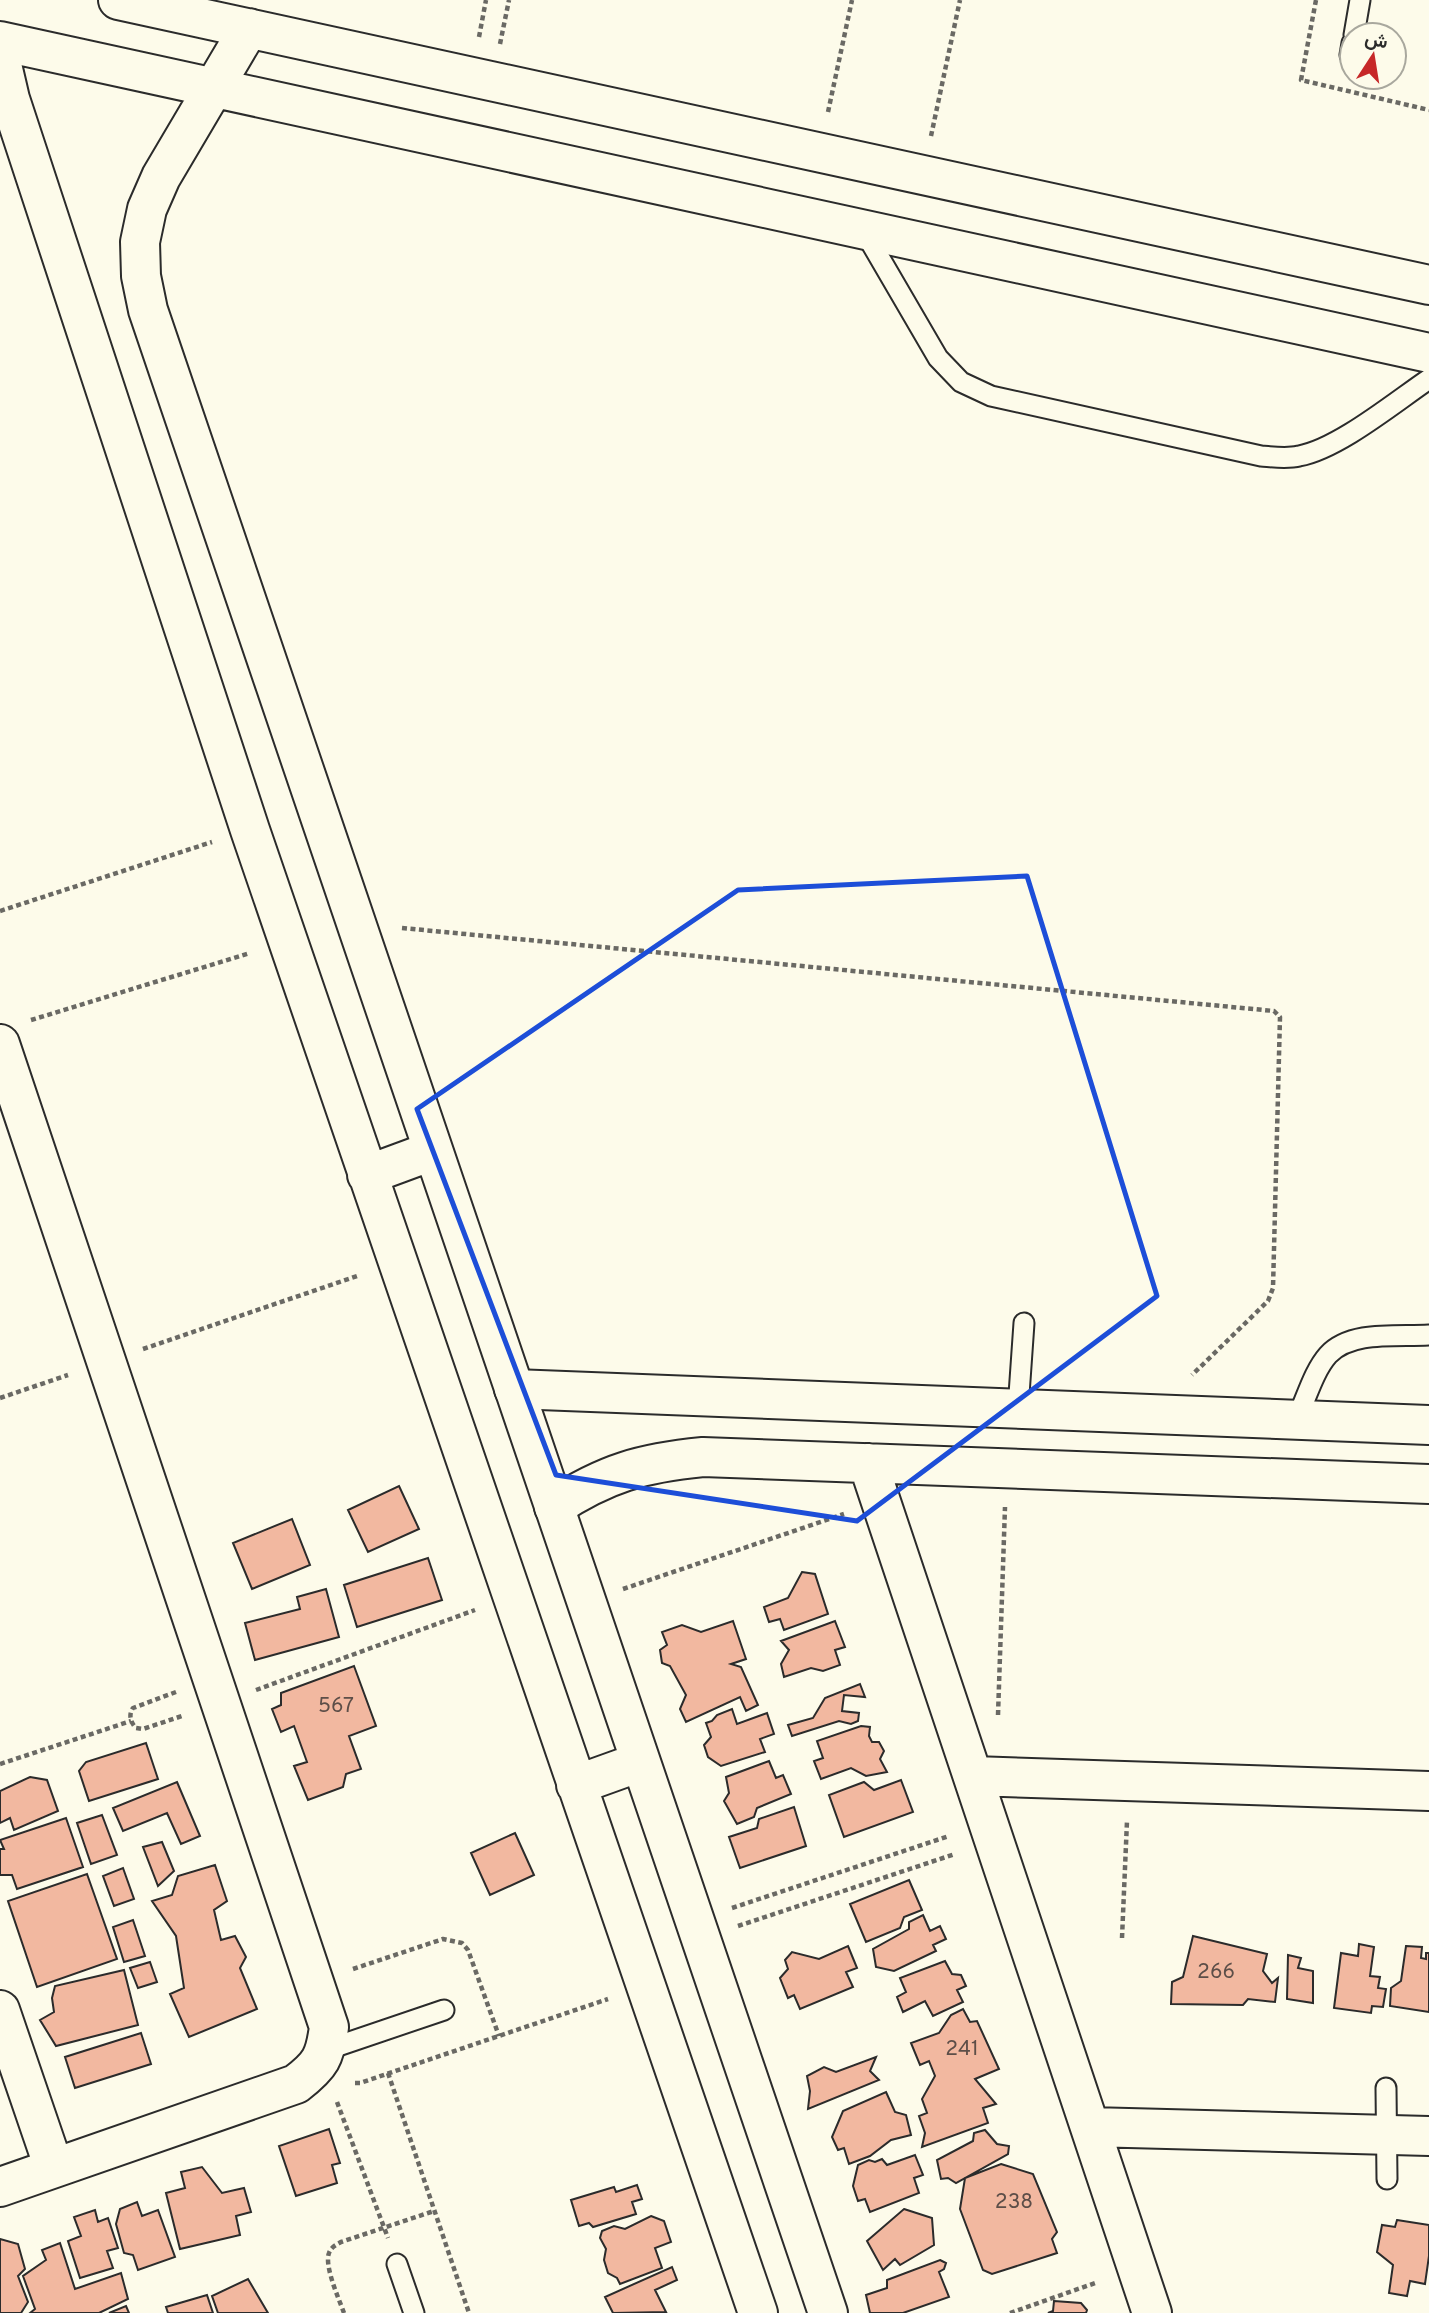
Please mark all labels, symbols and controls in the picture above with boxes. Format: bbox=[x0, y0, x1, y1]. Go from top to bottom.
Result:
north arrow bbox=[1338, 21, 1408, 91]
text: ش bbox=[1362, 27, 1390, 55]
house number: 567 bbox=[318, 1693, 354, 1720]
house number: 266 bbox=[1197, 1959, 1235, 1986]
house number: 241 bbox=[945, 2036, 979, 2063]
house number: 238 bbox=[995, 2189, 1033, 2216]

